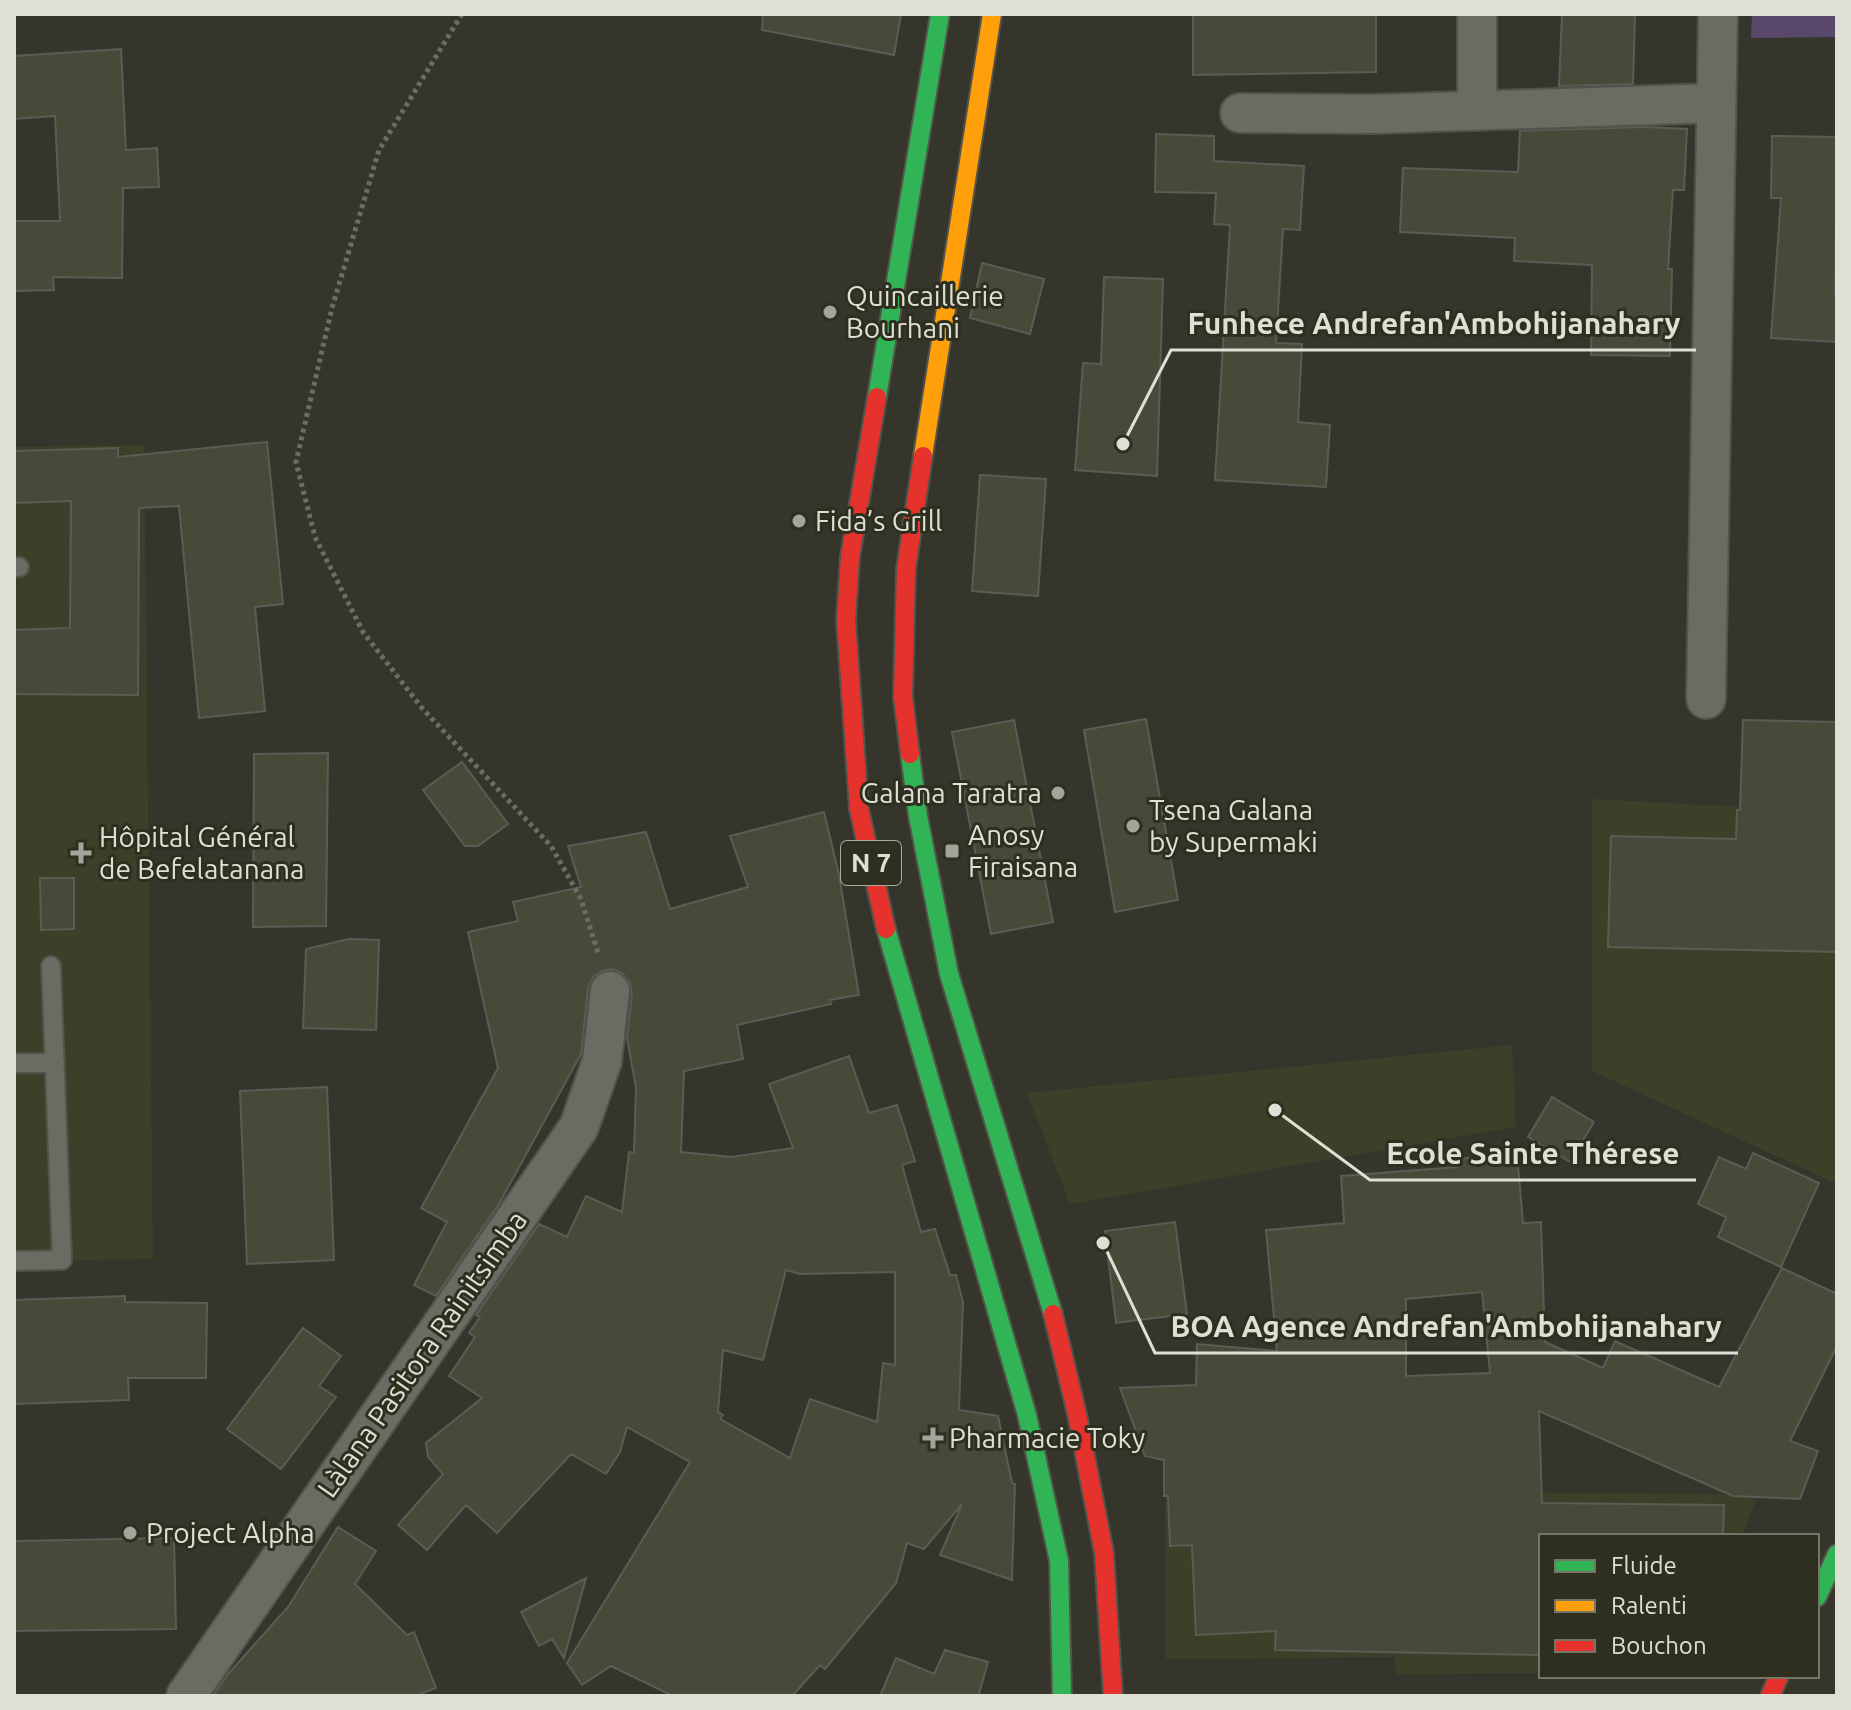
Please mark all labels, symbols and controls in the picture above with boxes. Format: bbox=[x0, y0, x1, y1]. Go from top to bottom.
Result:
place label: Quincaillerie Bourhani bbox=[846, 280, 1004, 343]
callout: Funhece Andrefan'Ambohijanahary bbox=[1171, 296, 1696, 350]
marker: Quincaillerie Bourhani bbox=[821, 303, 839, 321]
text: Funhece Andrefan'Ambohijanahary bbox=[1187, 306, 1681, 340]
place label: Fida’s Grill bbox=[815, 505, 942, 536]
marker: Fida’s Grill bbox=[790, 512, 808, 530]
place label: Galana Taratra bbox=[861, 777, 1042, 808]
marker: Galana Taratra bbox=[1049, 784, 1067, 802]
place label: Tsena Galana by Supermaki bbox=[1149, 794, 1318, 857]
marker: Tsena Galana by Supermaki bbox=[1124, 817, 1142, 835]
place label: Anosy Firaisana bbox=[968, 819, 1078, 882]
place label: Hôpital Général de Befelatanana bbox=[99, 821, 304, 884]
road number: N 7 bbox=[841, 841, 901, 885]
marker: Hôpital Général de Befelatanana bbox=[70, 842, 92, 864]
marker: Anosy Firaisana bbox=[943, 842, 961, 860]
callout: Ecole Sainte Thérese bbox=[1370, 1126, 1696, 1180]
text: Ecole Sainte Thérese bbox=[1386, 1136, 1680, 1170]
street label: Làlana Pasitora Rainitsimba bbox=[311, 1205, 532, 1503]
callout: BOA Agence Andrefan'Ambohijanahary bbox=[1155, 1299, 1738, 1353]
text: BOA Agence Andrefan'Ambohijanahary bbox=[1170, 1309, 1722, 1343]
place label: Pharmacie Toky bbox=[949, 1422, 1145, 1453]
marker: Pharmacie Toky bbox=[924, 1429, 942, 1447]
place label: Project Alpha bbox=[146, 1517, 315, 1548]
marker: Project Alpha bbox=[121, 1524, 139, 1542]
legend bbox=[1539, 1534, 1819, 1678]
text: Fluide bbox=[1611, 1552, 1677, 1579]
text: Ralenti bbox=[1611, 1592, 1687, 1619]
text: Bouchon bbox=[1611, 1632, 1707, 1659]

